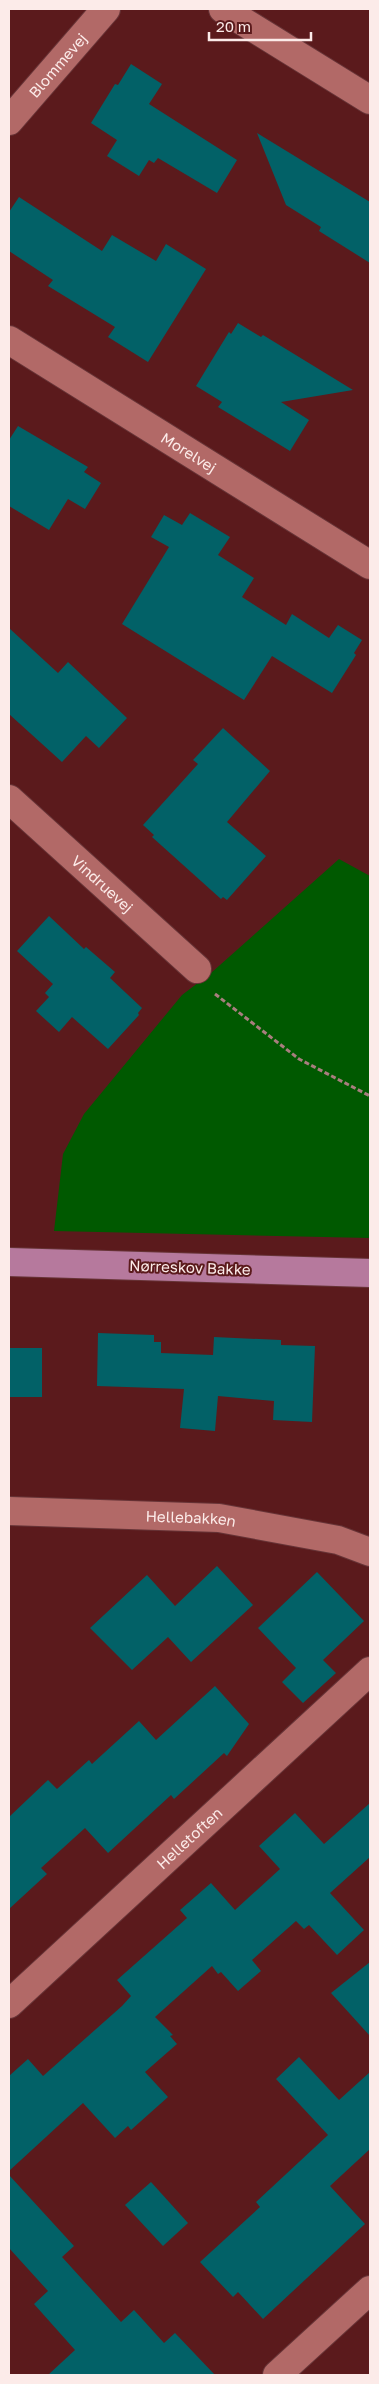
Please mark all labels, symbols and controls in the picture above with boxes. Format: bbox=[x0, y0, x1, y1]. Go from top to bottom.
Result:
scale bar bbox=[209, 10, 312, 42]
text: 20 m bbox=[216, 17, 251, 35]
street label: Blommevej bbox=[25, 29, 90, 101]
street label: Morelvej bbox=[158, 428, 220, 476]
street label: Vindruevej bbox=[68, 851, 137, 916]
street label: Nørreskov Bakke bbox=[129, 1256, 251, 1278]
street label: Hellebakken bbox=[145, 1507, 238, 1530]
street label: Helletoften bbox=[153, 1803, 226, 1873]

